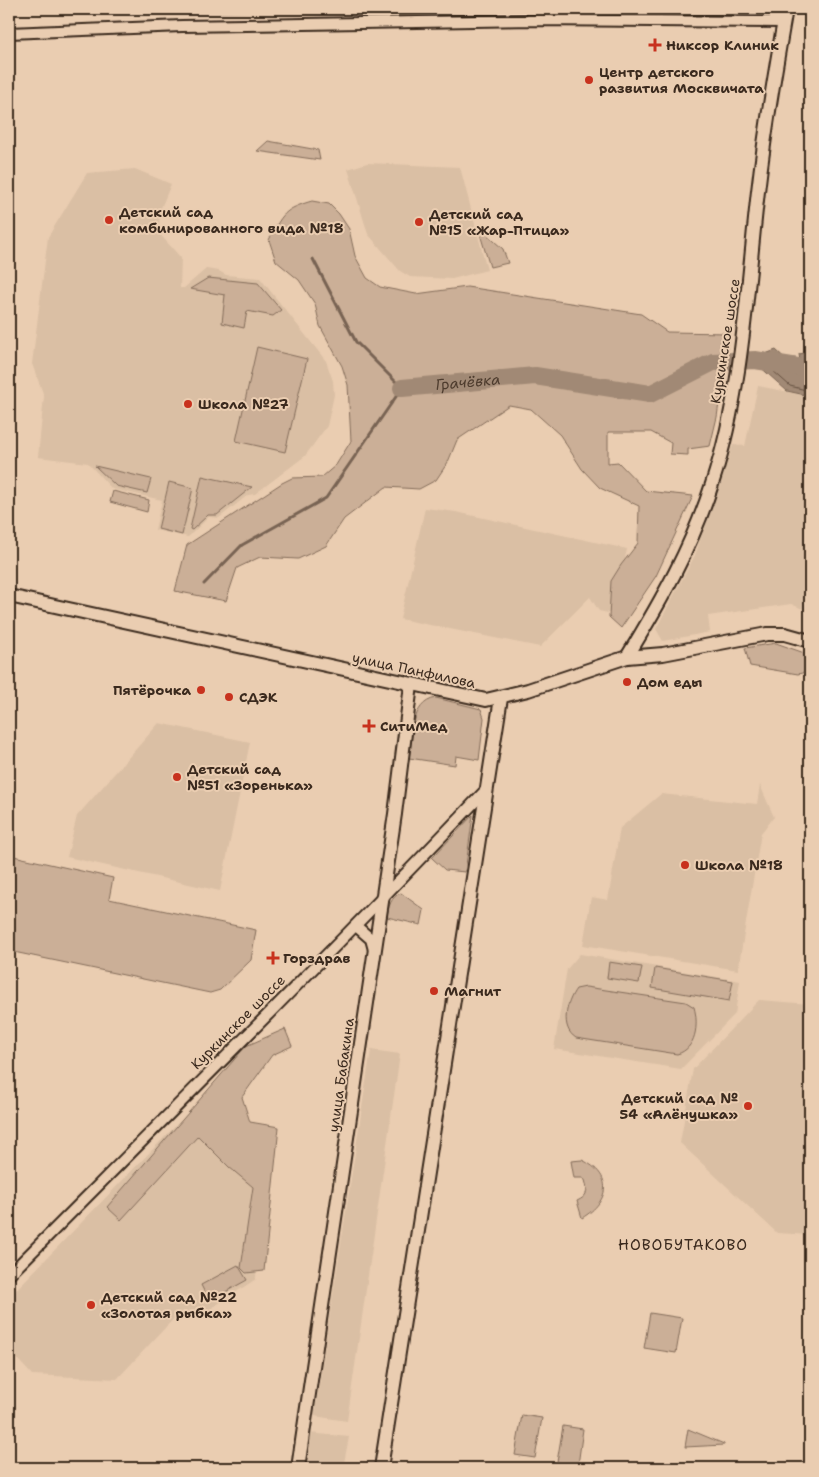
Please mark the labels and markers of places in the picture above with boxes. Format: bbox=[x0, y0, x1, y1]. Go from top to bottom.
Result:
place label: Никсор Клиник bbox=[666, 36, 779, 54]
marker: Никсор Клиник bbox=[648, 38, 662, 52]
place label: Центр детского развития Москвичата bbox=[599, 63, 764, 97]
marker: Центр детского развития Москвичата bbox=[583, 74, 595, 86]
place label: Детский сад комбинированного вида №18 bbox=[119, 203, 344, 237]
place label: Детский сад №15 «Жар-Птица» bbox=[429, 205, 570, 239]
marker: Детский сад комбинированного вида №18 bbox=[103, 214, 115, 226]
marker: Детский сад №15 «Жар-Птица» bbox=[413, 216, 425, 228]
place label: Школа №27 bbox=[198, 395, 289, 413]
marker: Школа №27 bbox=[182, 398, 194, 410]
place label: Дом еды bbox=[637, 673, 702, 691]
marker: Дом еды bbox=[621, 676, 633, 688]
place label: Пятёрочка bbox=[113, 681, 191, 699]
marker: Пятёрочка bbox=[195, 684, 207, 696]
place label: СДЭК bbox=[239, 688, 278, 706]
marker: СДЭК bbox=[223, 691, 235, 703]
place label: СитиМед bbox=[380, 717, 448, 735]
marker: СитиМед bbox=[362, 719, 376, 733]
place label: Детский сад №51 «Зоренька» bbox=[187, 760, 313, 794]
marker: Детский сад №51 «Зоренька» bbox=[171, 771, 183, 783]
place label: Школа №18 bbox=[695, 856, 783, 874]
marker: Школа №18 bbox=[679, 859, 691, 871]
place label: Горздрав bbox=[283, 949, 351, 967]
marker: Горздрав bbox=[267, 952, 279, 964]
place label: Магнит bbox=[444, 982, 502, 1000]
marker: Магнит bbox=[428, 985, 440, 997]
place label: Детский сад № 54 «Алёнушка» bbox=[620, 1089, 738, 1123]
marker: Детский сад № 54 «Алёнушка» bbox=[742, 1100, 754, 1112]
place label: Детский сад №22 «Золотая рыбка» bbox=[101, 1288, 237, 1322]
marker: Детский сад №22 «Золотая рыбка» bbox=[85, 1299, 97, 1311]

